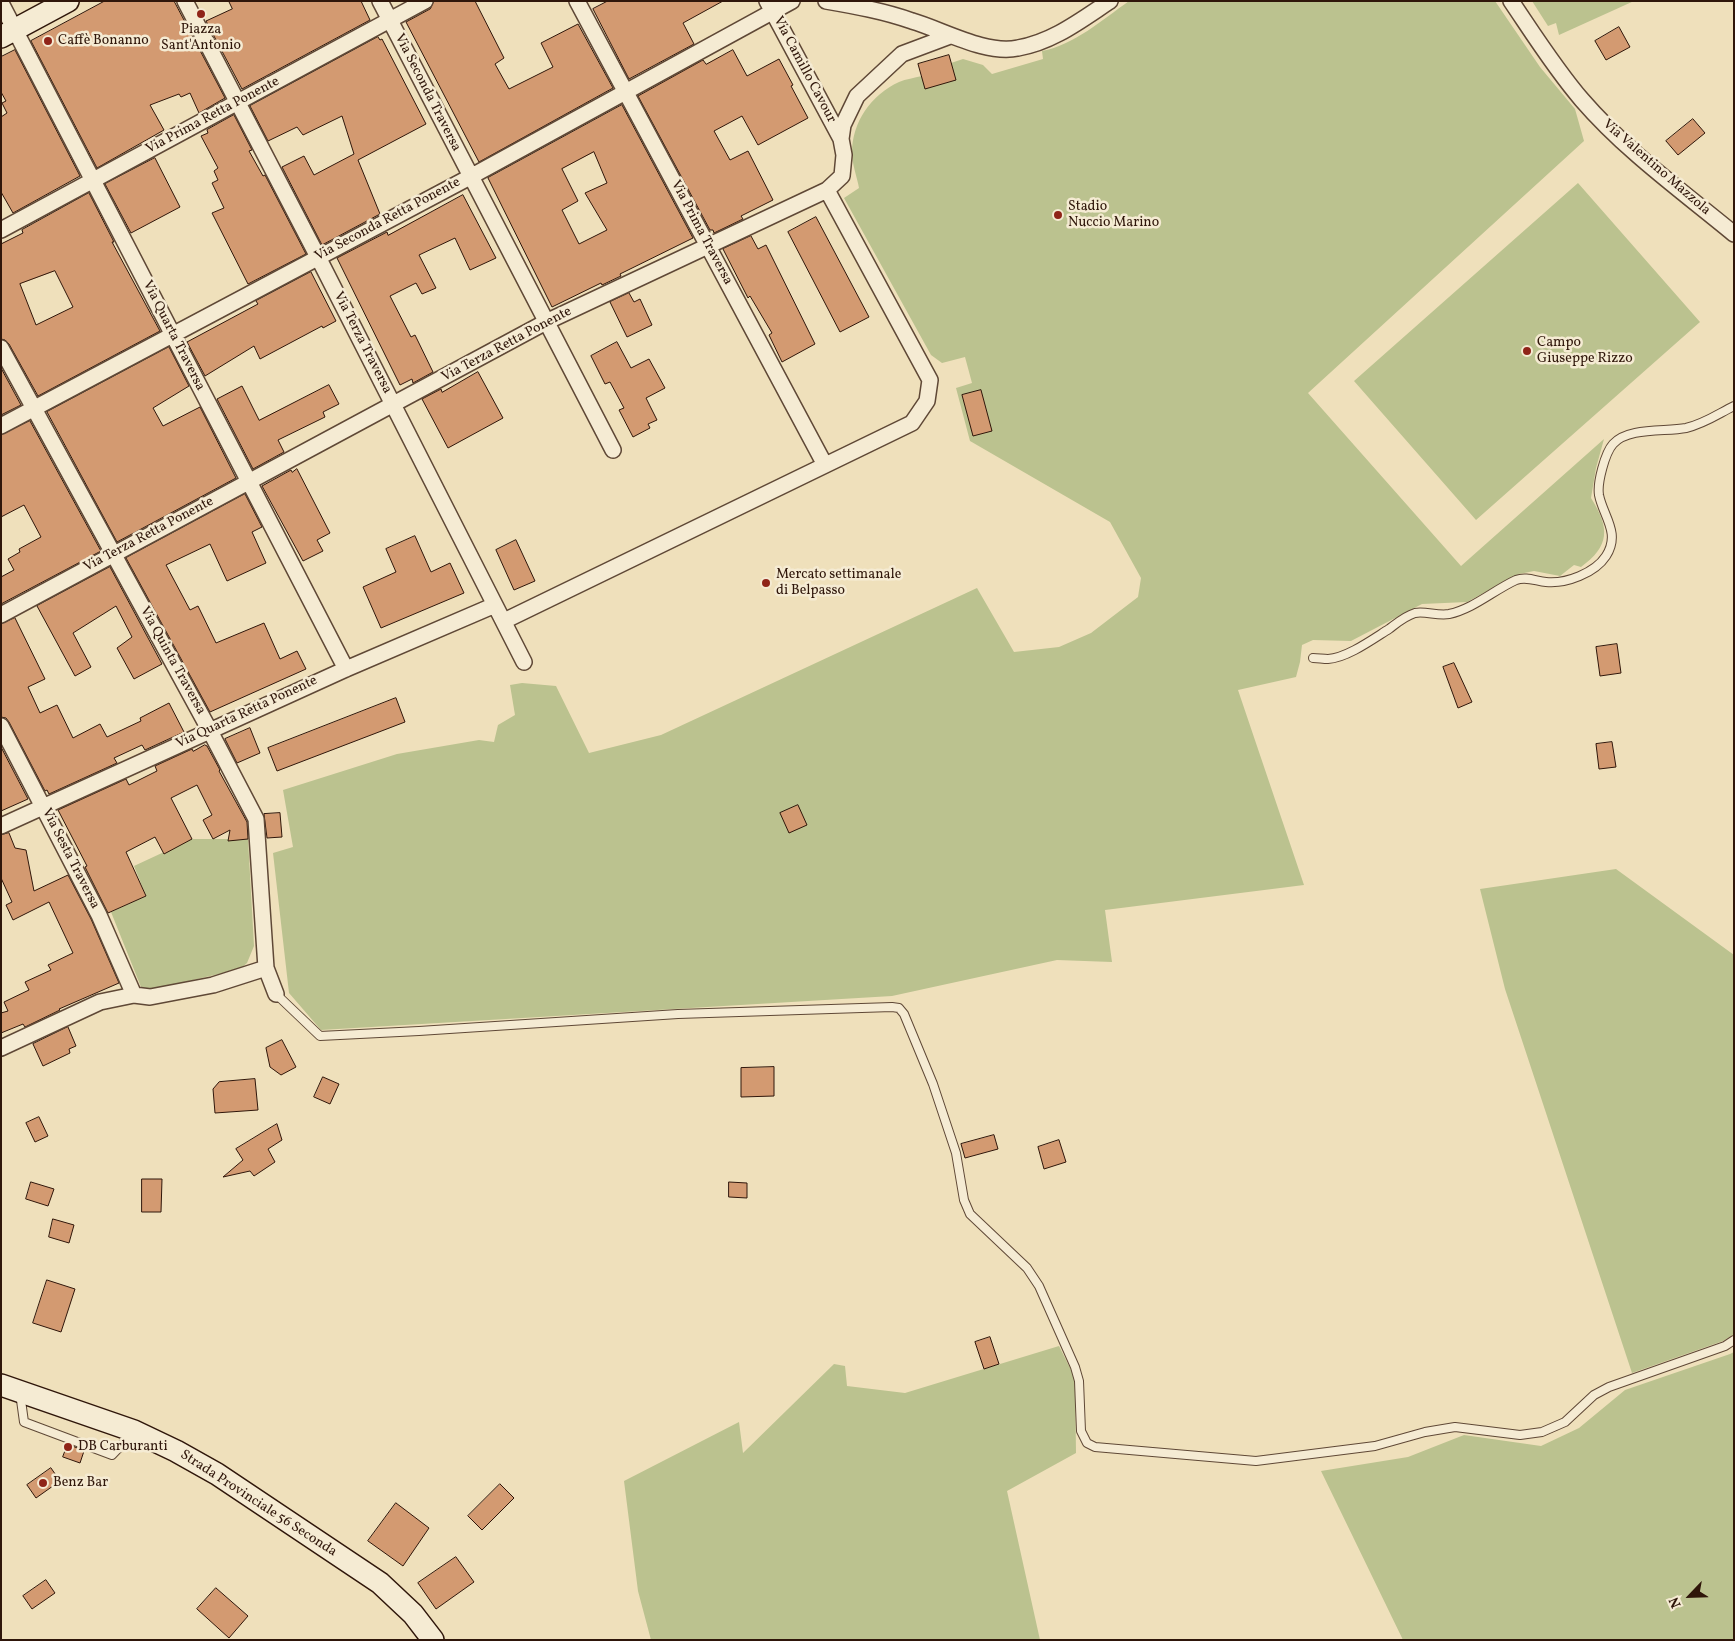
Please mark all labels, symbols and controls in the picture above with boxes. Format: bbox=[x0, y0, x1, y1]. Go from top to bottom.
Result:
marker: Piazza Sant'Antonio bbox=[195, 8, 207, 20]
street label: Via Camillo Cavour bbox=[769, 14, 839, 126]
place label: Piazza Sant'Antonio bbox=[161, 22, 241, 54]
street label: Via Seconda Traversa bbox=[390, 31, 464, 155]
place label: Caffè Bonanno bbox=[58, 33, 149, 49]
marker: Caffè Bonanno bbox=[42, 35, 54, 47]
street label: Via Prima Retta Ponente bbox=[143, 74, 283, 158]
street label: Via Valentino Mazzola bbox=[1599, 117, 1713, 219]
street label: Via Seconda Retta Ponente bbox=[312, 174, 464, 266]
street label: Via Prima Traversa bbox=[666, 178, 736, 288]
place label: Stadio Nuccio Marino bbox=[1068, 199, 1159, 232]
marker: Stadio Nuccio Marino bbox=[1052, 209, 1064, 221]
street label: Via Quarta Traversa bbox=[138, 278, 208, 394]
street label: Via Terza Traversa bbox=[329, 289, 395, 397]
street label: Via Terza Retta Ponente bbox=[439, 304, 575, 386]
place label: Campo Giuseppe Rizzo bbox=[1537, 335, 1633, 368]
marker: Campo Giuseppe Rizzo bbox=[1521, 345, 1533, 357]
street label: Via Terza Retta Ponente bbox=[81, 494, 217, 576]
place label: Mercato settimanale di Belpasso bbox=[776, 567, 901, 600]
marker: Mercato settimanale di Belpasso bbox=[760, 577, 772, 589]
street label: Via Quinta Traversa bbox=[135, 604, 209, 718]
street label: Via Quarta Retta Ponente bbox=[174, 673, 320, 753]
street label: Via Sesta Traversa bbox=[37, 806, 103, 912]
place label: DB Carburanti bbox=[78, 1439, 168, 1455]
marker: DB Carburanti bbox=[62, 1441, 74, 1453]
street label: Strada Provinciale 56 Seconda bbox=[177, 1447, 339, 1561]
place label: Benz Bar bbox=[53, 1475, 108, 1491]
marker: Benz Bar bbox=[37, 1477, 49, 1489]
north arrow bbox=[1665, 1571, 1715, 1621]
text: N bbox=[1665, 1594, 1687, 1611]

